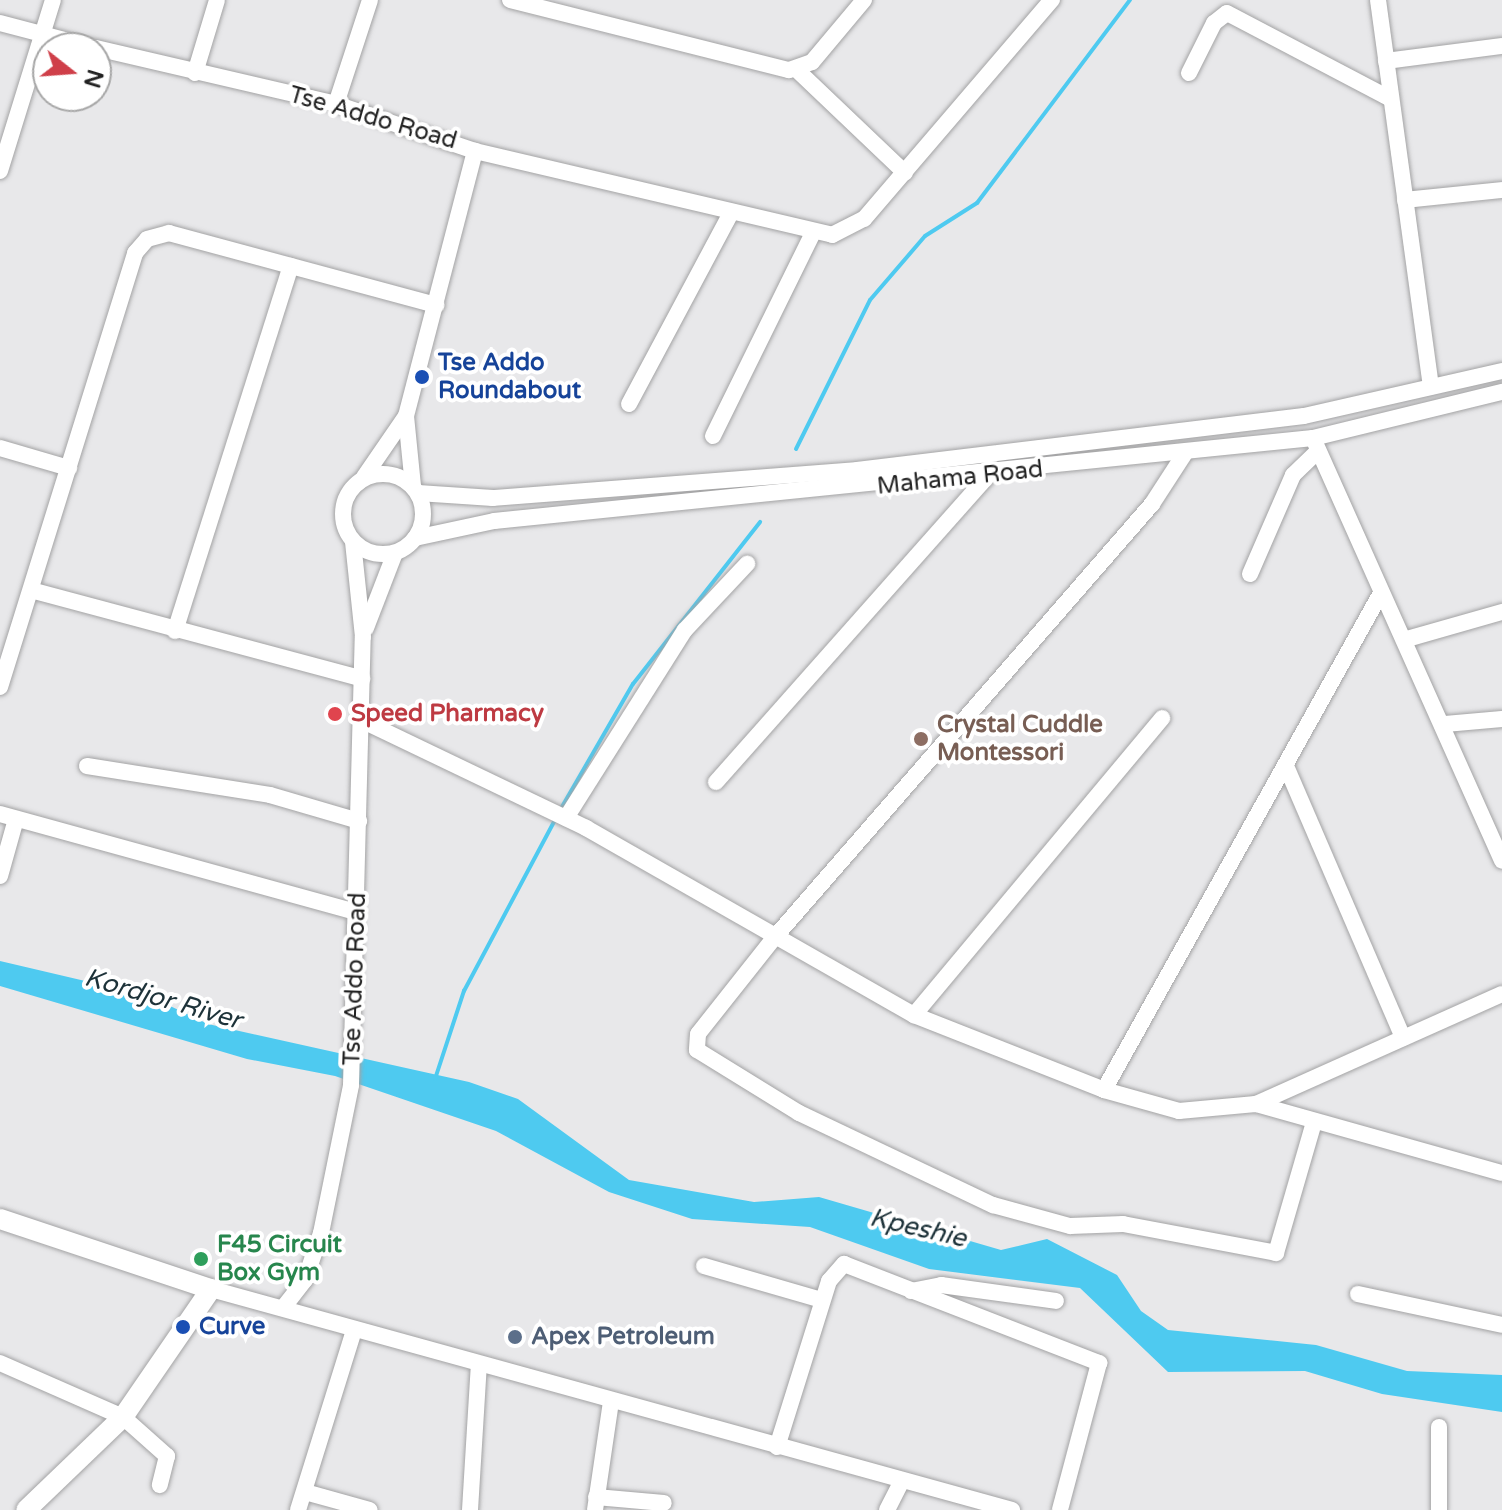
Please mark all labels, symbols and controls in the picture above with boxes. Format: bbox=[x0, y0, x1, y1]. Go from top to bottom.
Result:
north arrow bbox=[32, 32, 112, 112]
text: N bbox=[78, 66, 108, 91]
street label: Tse Addo Road bbox=[286, 80, 460, 156]
place label: Tse Addo Roundabout bbox=[438, 349, 581, 405]
marker: Tse Addo Roundabout bbox=[413, 368, 431, 386]
street label: Mahama Road bbox=[876, 455, 1044, 501]
place label: Speed Pharmacy bbox=[351, 700, 544, 728]
marker: Speed Pharmacy bbox=[326, 705, 344, 723]
place label: Crystal Cuddle Montessori bbox=[937, 711, 1103, 767]
marker: Crystal Cuddle Montessori bbox=[912, 730, 930, 748]
street label: Tse Addo Road bbox=[338, 892, 372, 1066]
water label: Kordjor River bbox=[81, 962, 245, 1036]
water label: Kpeshie bbox=[867, 1202, 969, 1254]
place label: F45 Circuit Box Gym bbox=[217, 1231, 342, 1287]
marker: F45 Circuit Box Gym bbox=[192, 1250, 210, 1268]
place label: Curve bbox=[199, 1313, 265, 1341]
marker: Curve bbox=[174, 1318, 192, 1336]
place label: Apex Petroleum bbox=[531, 1323, 715, 1351]
marker: Apex Petroleum bbox=[506, 1328, 524, 1346]

